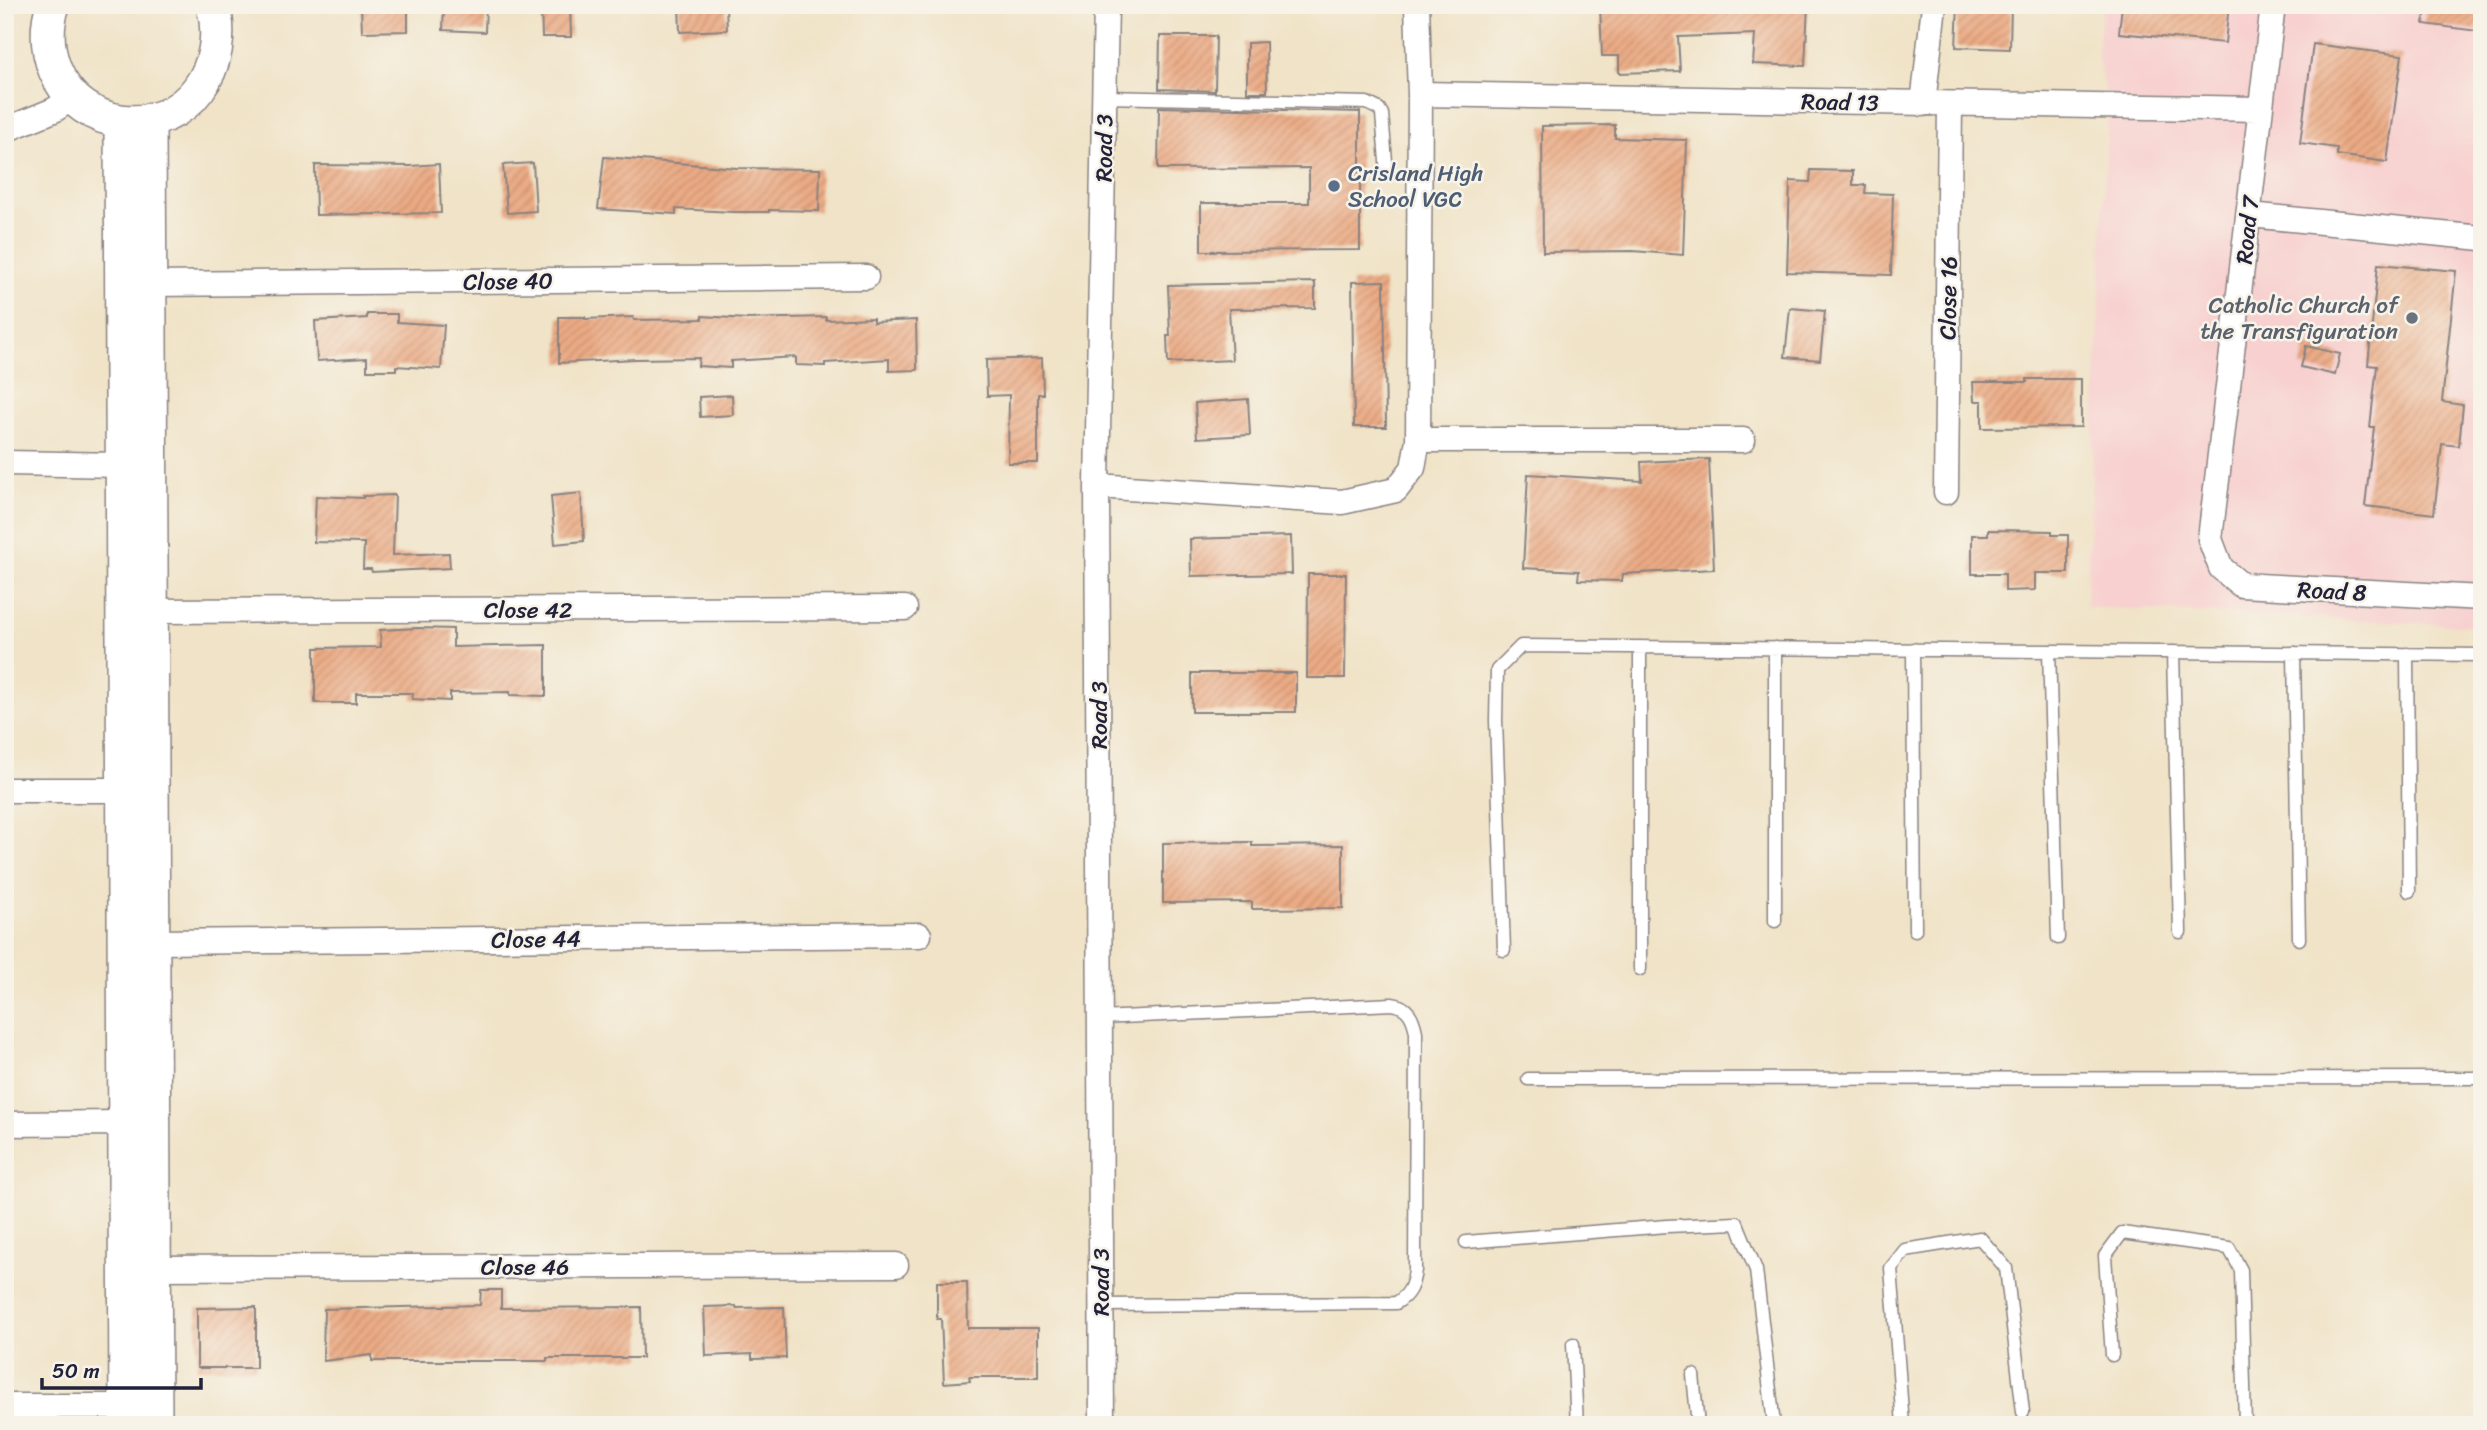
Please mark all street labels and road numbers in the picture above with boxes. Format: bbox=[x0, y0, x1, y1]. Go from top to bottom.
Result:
street label: Road 13 bbox=[1801, 81, 1880, 124]
street label: Road 3 bbox=[1083, 113, 1126, 182]
street label: Road 7 bbox=[2224, 192, 2272, 266]
street label: Close 16 bbox=[1927, 256, 1970, 340]
street label: Close 40 bbox=[463, 260, 553, 303]
street label: Road 8 bbox=[2296, 569, 2368, 614]
street label: Close 42 bbox=[484, 590, 572, 631]
street label: Road 3 bbox=[1079, 681, 1120, 749]
street label: Close 44 bbox=[491, 918, 581, 961]
street label: Close 46 bbox=[481, 1247, 569, 1288]
street label: Road 3 bbox=[1081, 1248, 1122, 1316]

